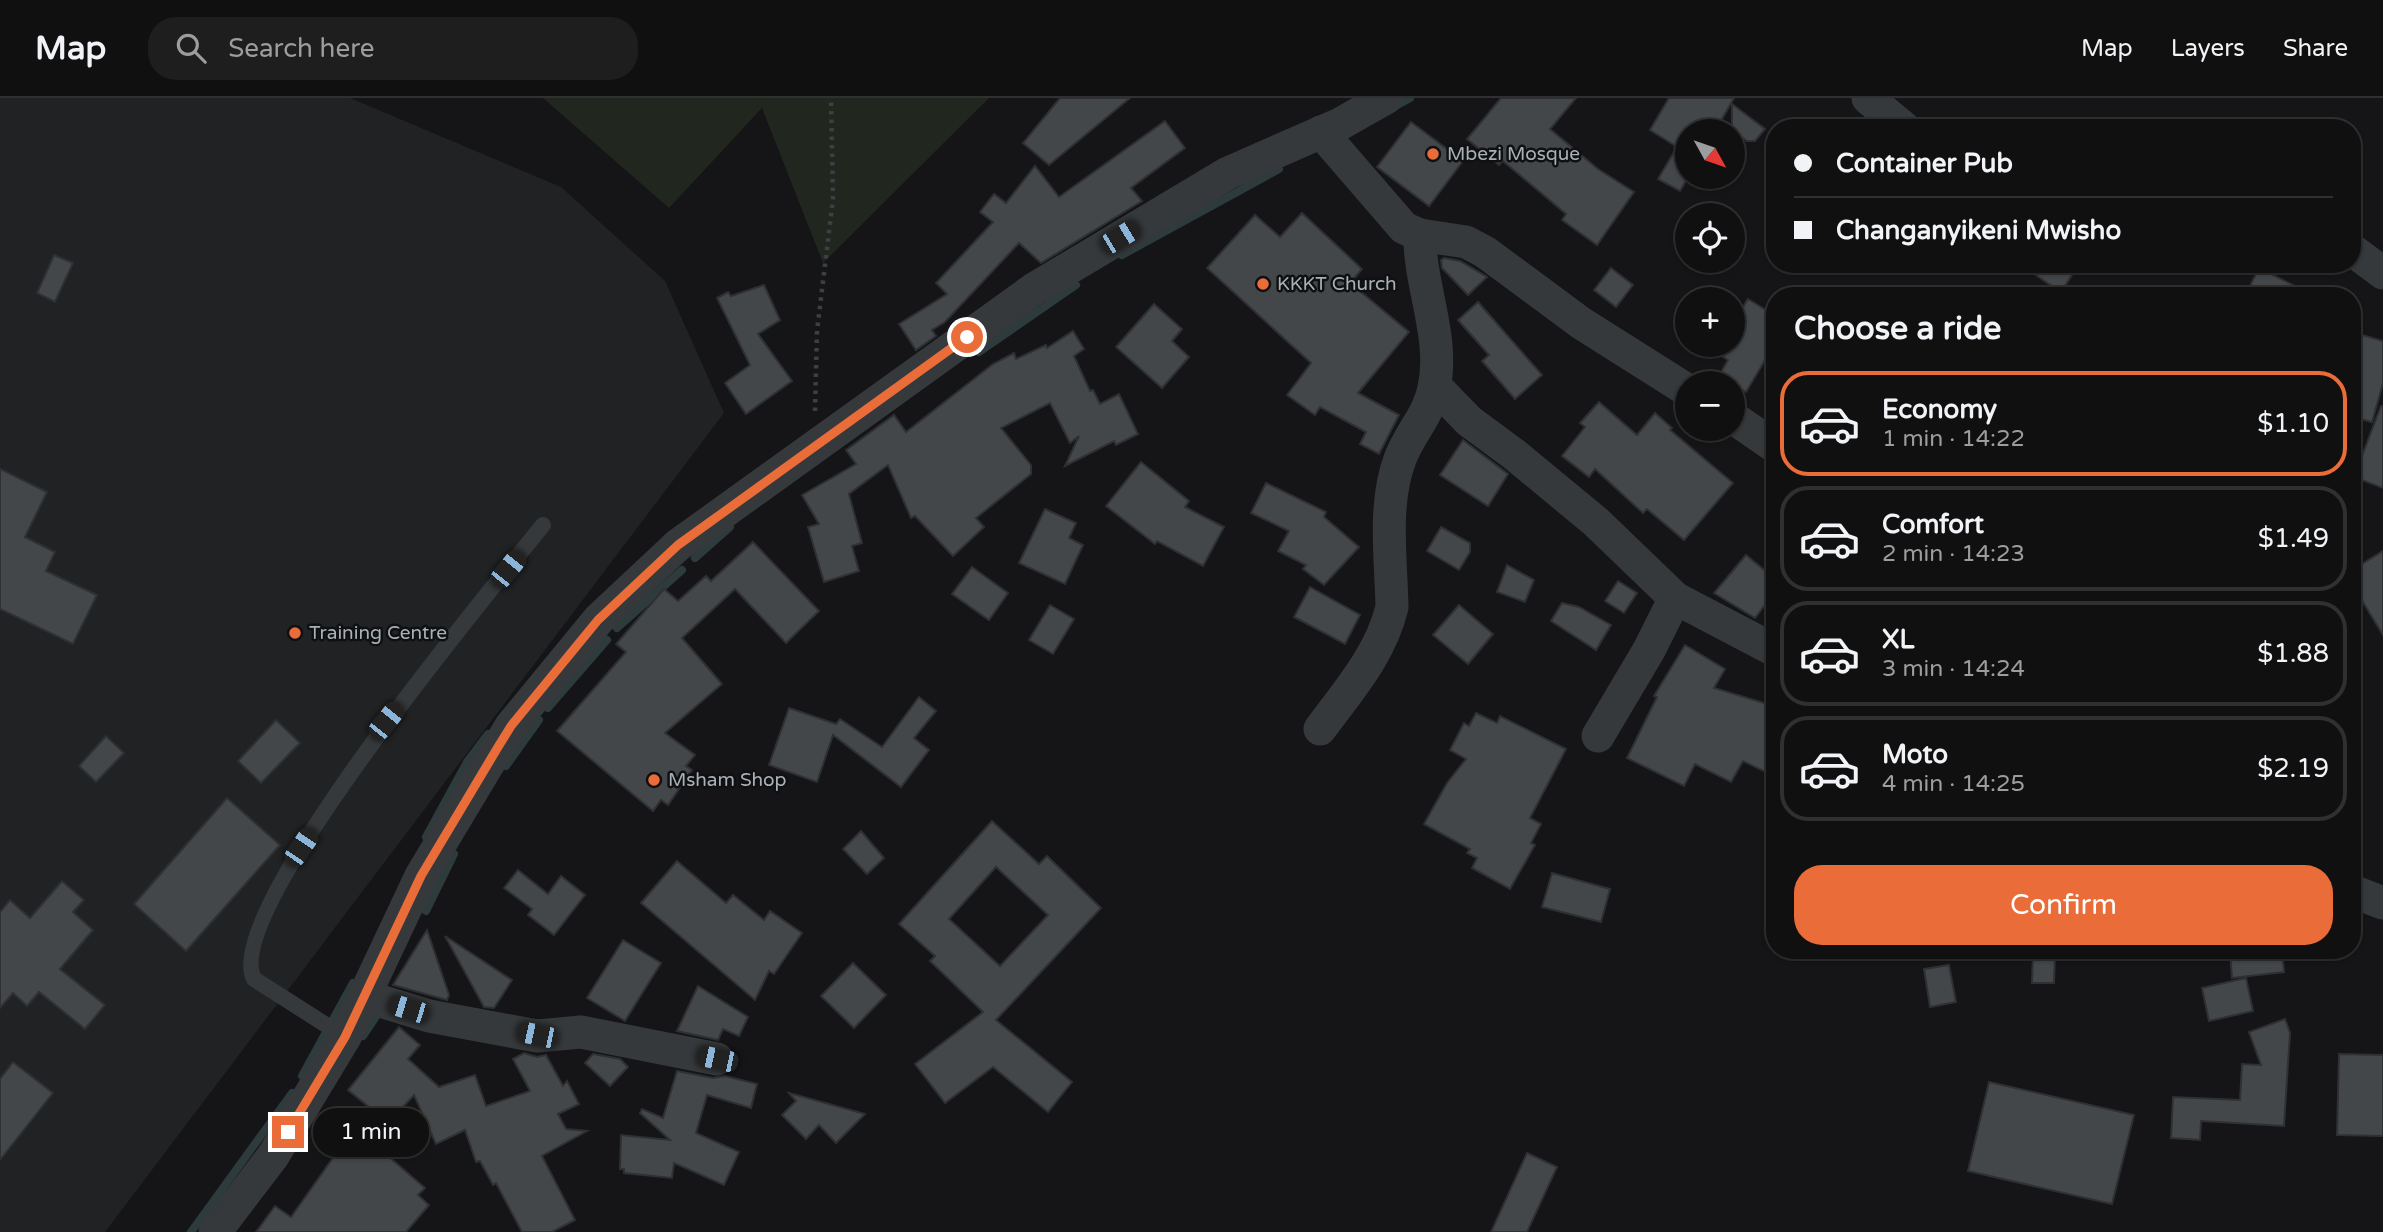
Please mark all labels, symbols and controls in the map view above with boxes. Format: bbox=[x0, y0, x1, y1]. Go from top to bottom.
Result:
search box bbox=[148, 17, 638, 80]
text: Map bbox=[35, 29, 106, 68]
icon: search bbox=[172, 29, 210, 67]
text: Search here bbox=[228, 33, 374, 64]
text: Map bbox=[2081, 34, 2133, 63]
text: Layers bbox=[2171, 34, 2245, 63]
text: Share bbox=[2283, 34, 2348, 63]
north arrow bbox=[1675, 119, 1745, 189]
map controls bbox=[1675, 119, 1745, 441]
place label: Mbezi Mosque bbox=[1447, 143, 1580, 165]
marker: Mbezi Mosque bbox=[1425, 146, 1441, 162]
text: Container Pub bbox=[1836, 148, 2013, 179]
button: locate bbox=[1675, 203, 1745, 273]
text: Changanyikeni Mwisho bbox=[1836, 215, 2121, 246]
car bbox=[1097, 217, 1144, 257]
place label: KKKT Church bbox=[1277, 273, 1397, 295]
marker: KKKT Church bbox=[1255, 276, 1271, 292]
button: + bbox=[1675, 287, 1745, 357]
text: Choose a ride bbox=[1794, 310, 2001, 348]
route start bbox=[951, 321, 983, 353]
button: − bbox=[1675, 371, 1745, 441]
icon: car bbox=[1798, 392, 1861, 455]
text: Economy bbox=[1882, 394, 1997, 425]
text: $1.10 bbox=[2257, 408, 2329, 439]
text: 1 min · 14:22 bbox=[1882, 425, 2025, 453]
icon: car bbox=[1798, 507, 1861, 570]
text: Comfort bbox=[1882, 509, 1984, 540]
text: $1.49 bbox=[2258, 523, 2329, 554]
text: 2 min · 14:23 bbox=[1882, 540, 2025, 568]
car bbox=[487, 546, 530, 592]
place label: Training Centre bbox=[309, 622, 447, 644]
icon: car bbox=[1798, 622, 1861, 685]
text: XL bbox=[1882, 624, 1914, 655]
marker: Training Centre bbox=[287, 625, 303, 641]
text: $1.88 bbox=[2257, 638, 2329, 669]
text: 3 min · 14:24 bbox=[1882, 655, 2025, 683]
car bbox=[365, 698, 408, 744]
icon: car bbox=[1798, 737, 1861, 800]
text: Moto bbox=[1882, 739, 1948, 770]
text: $2.19 bbox=[2257, 753, 2329, 784]
place label: Msham Shop bbox=[668, 769, 787, 791]
text: 4 min · 14:25 bbox=[1882, 770, 2025, 798]
marker: Msham Shop bbox=[646, 772, 662, 788]
car bbox=[281, 824, 322, 870]
button: Confirm bbox=[1794, 865, 2333, 945]
car bbox=[385, 993, 432, 1025]
car bbox=[515, 1020, 560, 1050]
car bbox=[695, 1044, 740, 1074]
callout: 1 min bbox=[312, 1108, 428, 1156]
route end bbox=[272, 1116, 304, 1148]
text: 1 min bbox=[340, 1118, 402, 1146]

